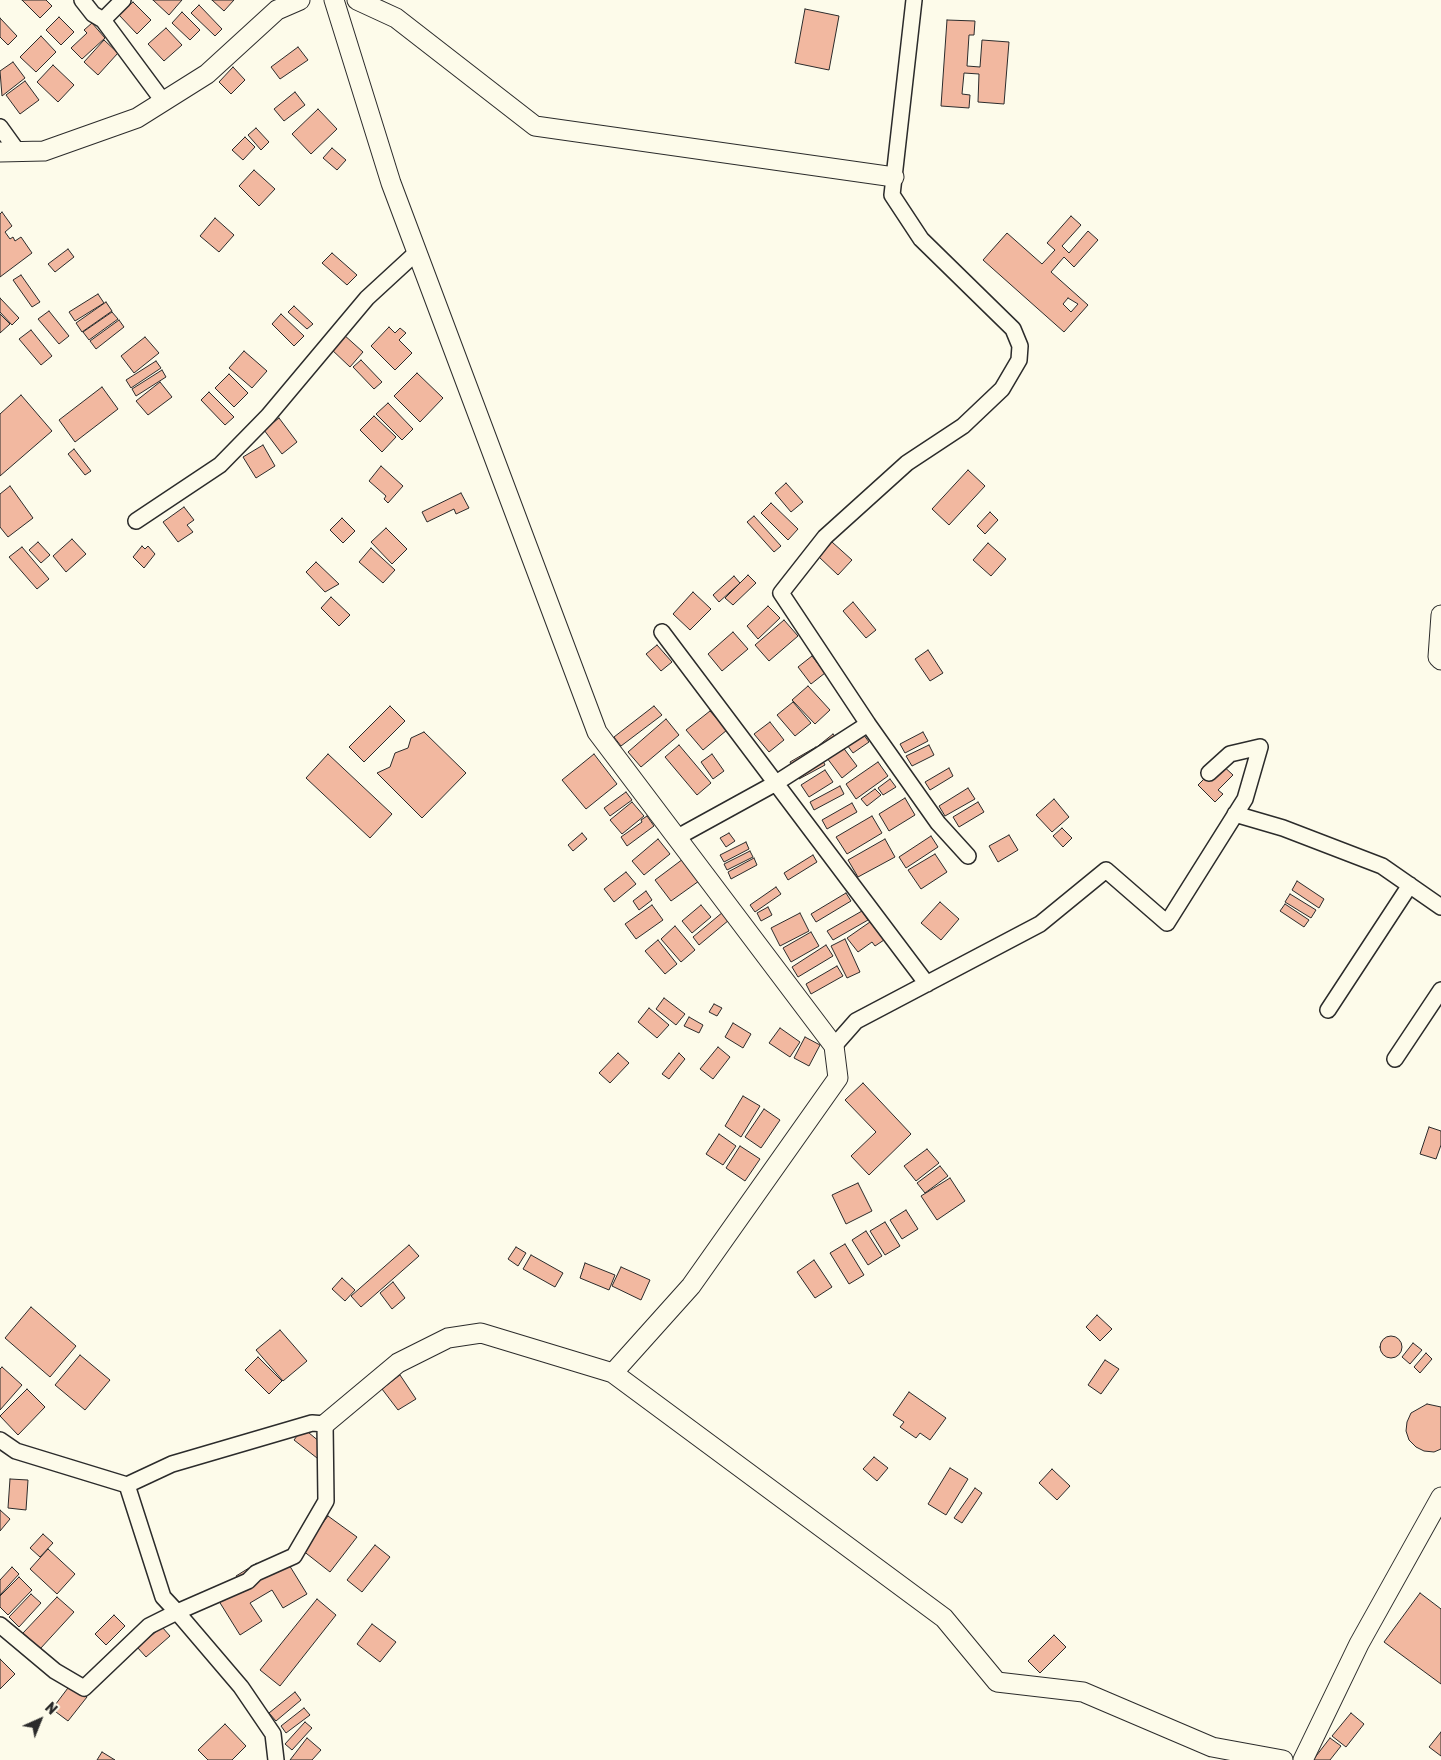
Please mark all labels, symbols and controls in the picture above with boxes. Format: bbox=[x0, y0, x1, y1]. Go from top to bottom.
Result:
north arrow bbox=[15, 1695, 65, 1745]
text: N bbox=[41, 1699, 60, 1718]

